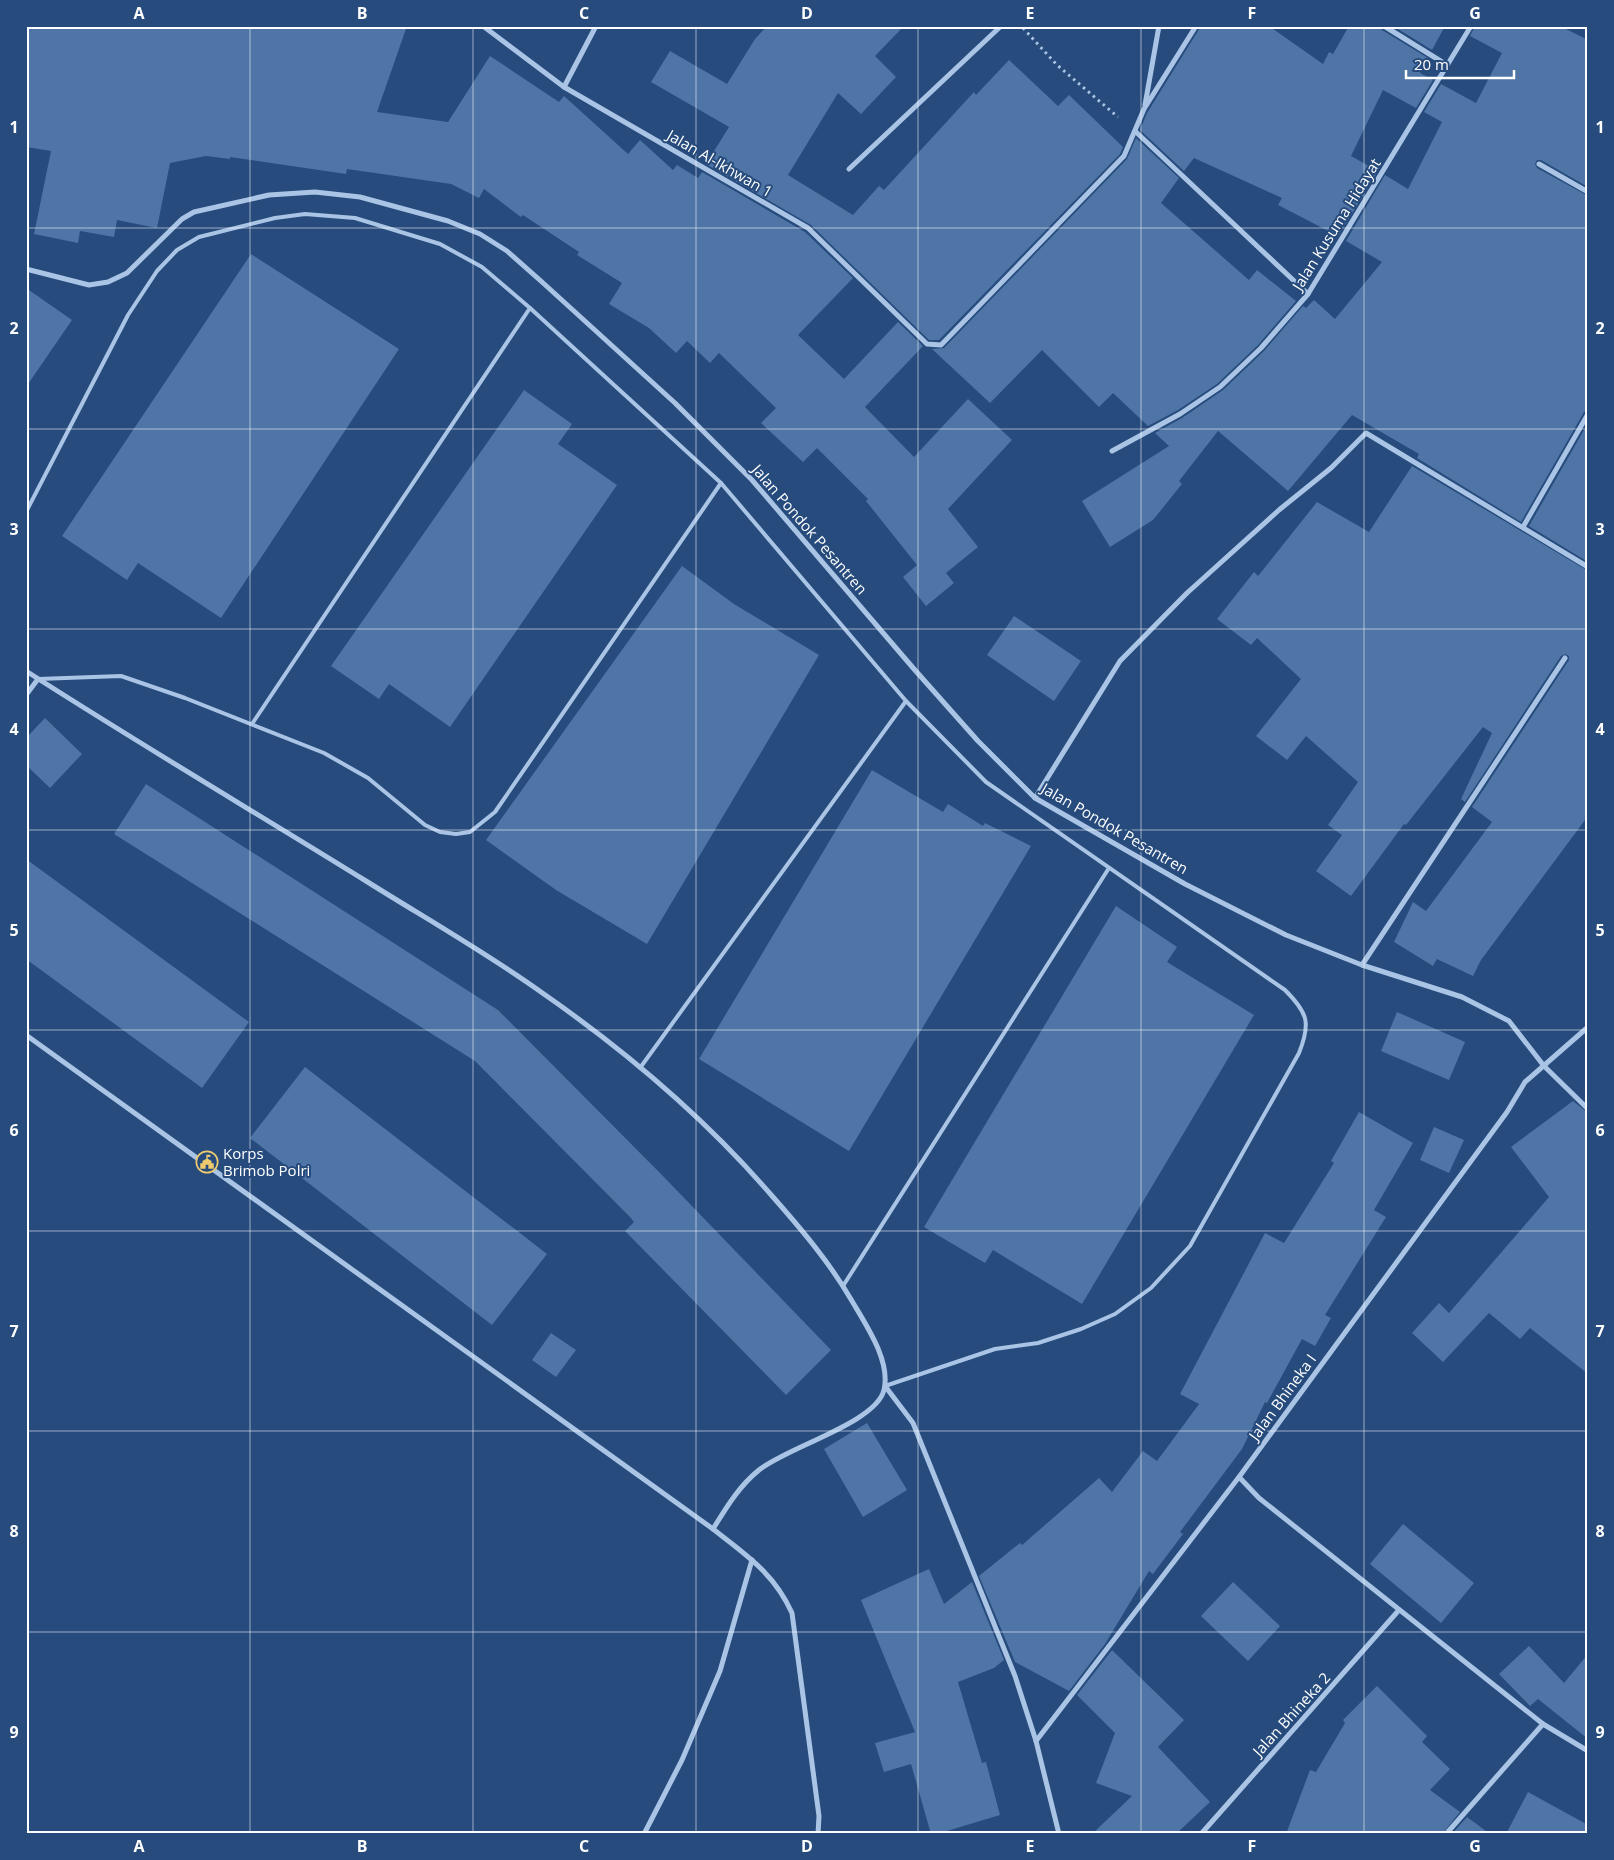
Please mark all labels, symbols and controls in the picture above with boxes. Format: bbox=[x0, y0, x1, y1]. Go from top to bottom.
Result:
text: A bbox=[133, 2, 145, 24]
text: B bbox=[357, 2, 367, 24]
text: C bbox=[579, 2, 589, 24]
text: D bbox=[801, 2, 813, 24]
text: E bbox=[1026, 2, 1035, 24]
text: F bbox=[1248, 2, 1256, 24]
text: G bbox=[1469, 2, 1481, 24]
scale bar bbox=[1406, 48, 1514, 80]
text: 20 m bbox=[1414, 54, 1449, 74]
text: 1 bbox=[9, 116, 19, 138]
text: 1 bbox=[1595, 116, 1605, 138]
street label: Jalan Al-Ikhwan 1 bbox=[662, 124, 776, 201]
street label: Jalan Kusuma Hidayat bbox=[1286, 154, 1385, 295]
text: 2 bbox=[9, 317, 19, 339]
text: 2 bbox=[1595, 317, 1605, 339]
street label: Jalan Pondok Pesantren bbox=[747, 458, 872, 598]
text: 3 bbox=[9, 518, 19, 540]
text: 3 bbox=[1595, 518, 1605, 540]
text: 4 bbox=[9, 718, 19, 740]
text: 4 bbox=[1595, 718, 1605, 740]
street label: Jalan Pondok Pesantren bbox=[1036, 777, 1192, 878]
text: 5 bbox=[9, 919, 19, 941]
text: 5 bbox=[1595, 919, 1605, 941]
text: 6 bbox=[9, 1119, 19, 1141]
text: 6 bbox=[1595, 1119, 1605, 1141]
place label: Korps Brimob Polri bbox=[223, 1143, 310, 1180]
public building icon: Korps Brimob Polri bbox=[195, 1150, 219, 1174]
text: 7 bbox=[9, 1320, 19, 1342]
text: 7 bbox=[1595, 1320, 1605, 1342]
street label: Jalan Bhineka I bbox=[1243, 1350, 1320, 1446]
text: 8 bbox=[9, 1520, 19, 1542]
text: 8 bbox=[1595, 1520, 1605, 1542]
street label: Jalan Bhineka 2 bbox=[1247, 1668, 1334, 1762]
text: 9 bbox=[9, 1721, 19, 1743]
text: 9 bbox=[1595, 1721, 1605, 1743]
text: A bbox=[133, 1835, 145, 1857]
text: B bbox=[357, 1835, 367, 1857]
text: C bbox=[579, 1835, 589, 1857]
text: D bbox=[801, 1835, 813, 1857]
text: E bbox=[1026, 1835, 1035, 1857]
text: F bbox=[1248, 1835, 1256, 1857]
text: G bbox=[1469, 1835, 1481, 1857]

